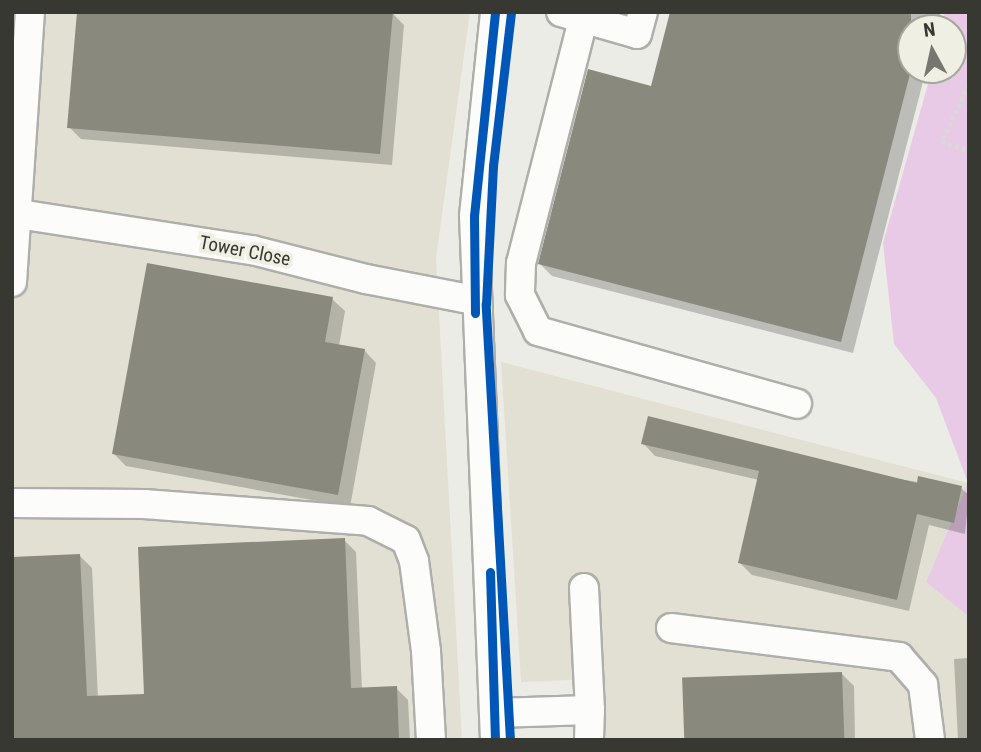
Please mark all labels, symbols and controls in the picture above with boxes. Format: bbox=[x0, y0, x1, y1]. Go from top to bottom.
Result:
north arrow bbox=[897, 14, 967, 84]
text: N bbox=[922, 17, 937, 42]
street label: Tower Close bbox=[198, 231, 292, 271]

